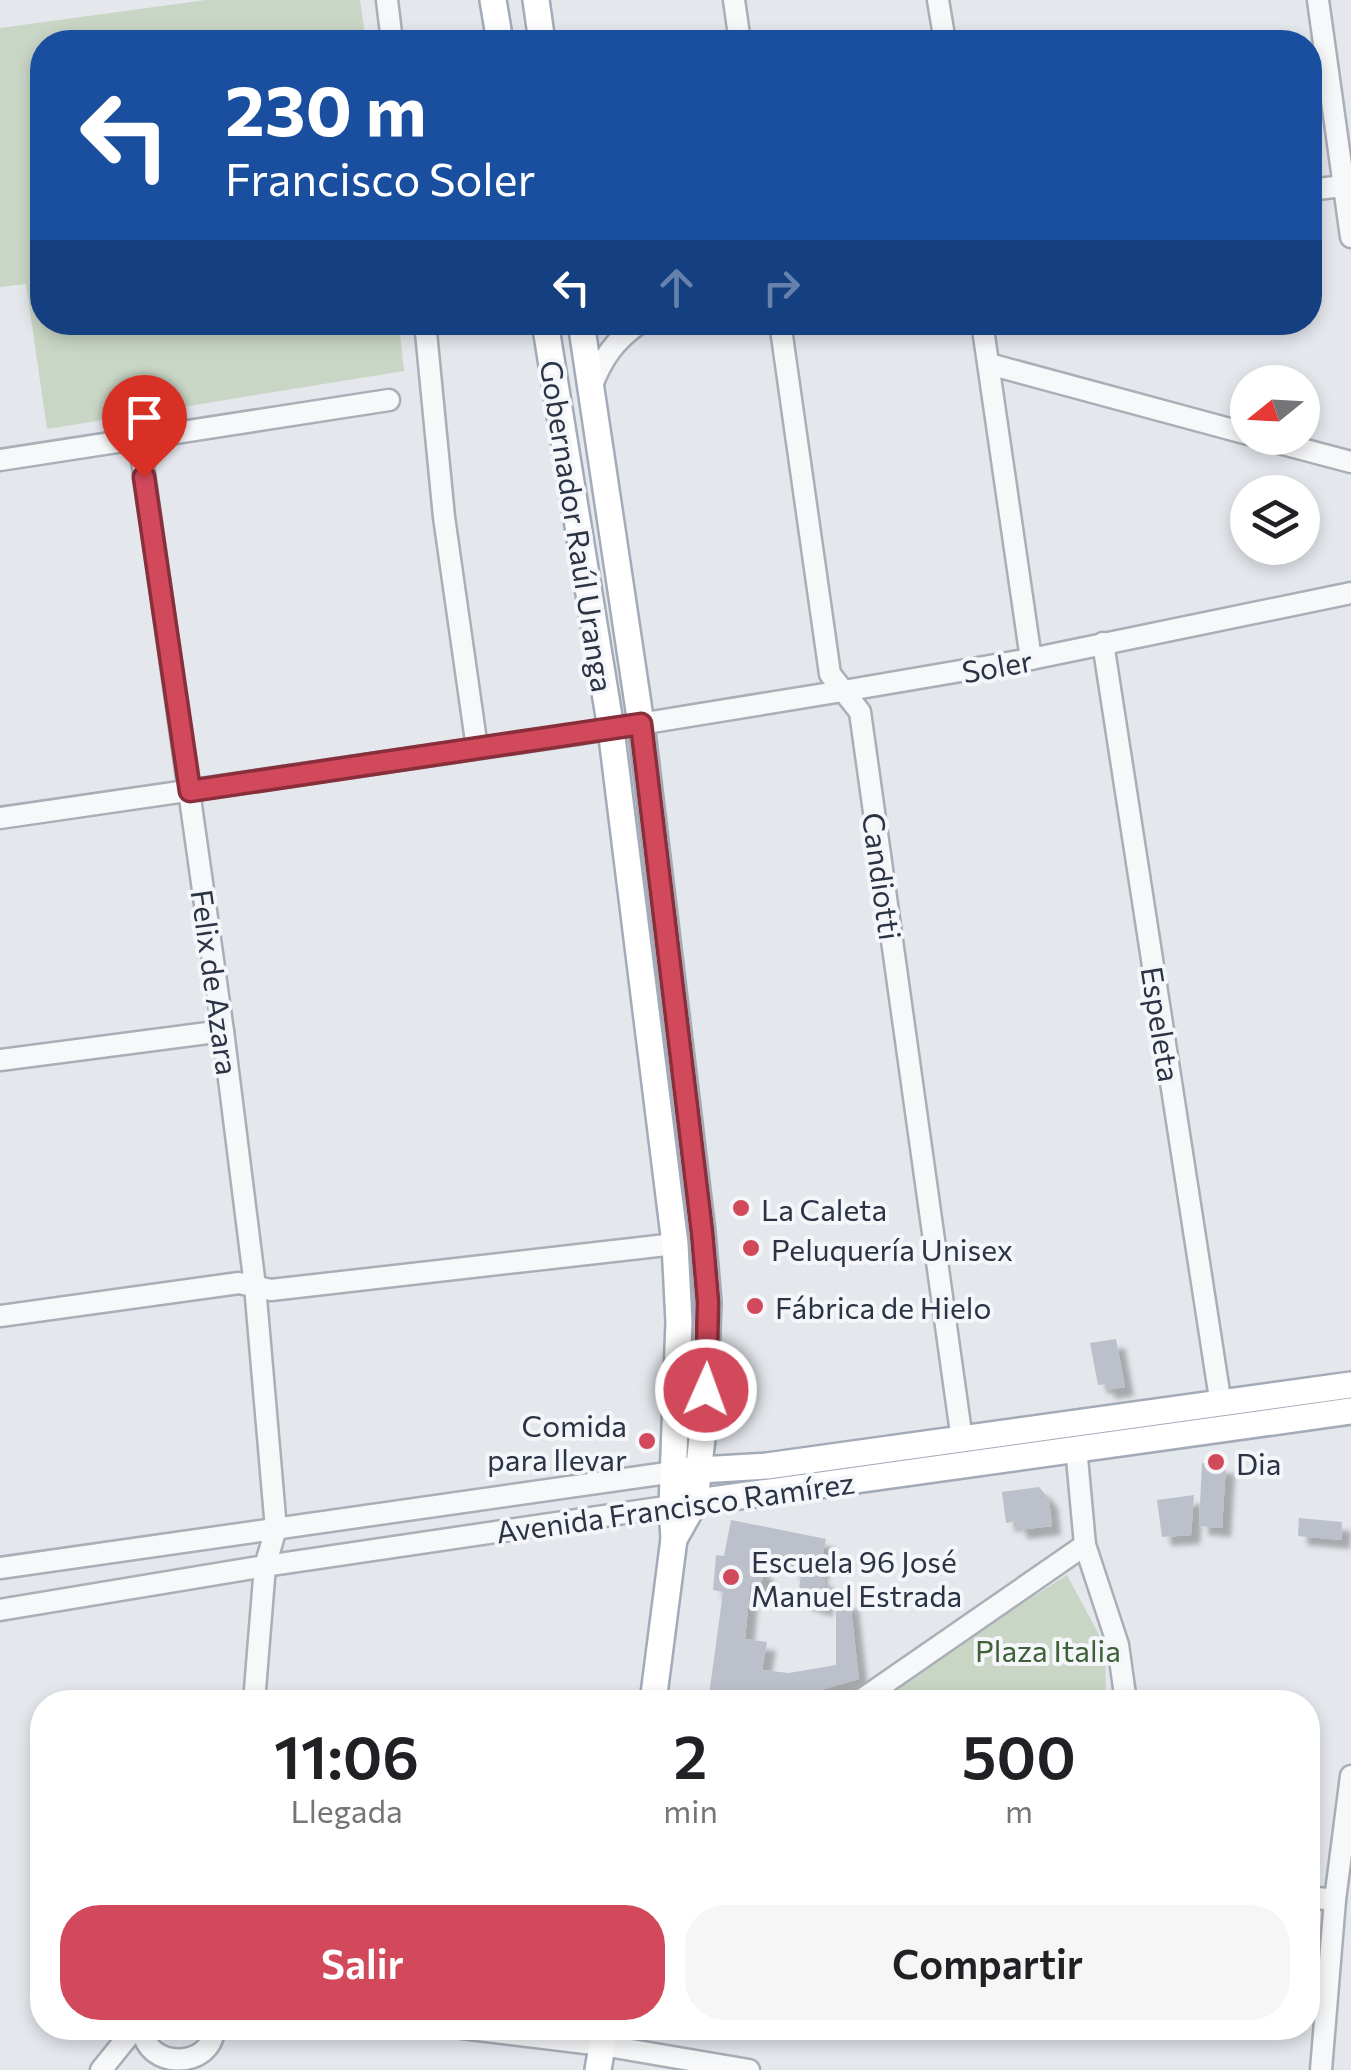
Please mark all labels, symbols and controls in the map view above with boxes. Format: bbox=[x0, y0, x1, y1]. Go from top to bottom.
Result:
text: 230 m bbox=[225, 65, 427, 150]
icon: left bbox=[60, 70, 190, 200]
text: Francisco Soler bbox=[225, 150, 535, 205]
icon: left bbox=[544, 260, 599, 315]
icon: ahead bbox=[649, 260, 704, 315]
icon: right bbox=[754, 260, 809, 315]
street label: Gobernador Raúl Uranga bbox=[533, 357, 623, 695]
north arrow bbox=[1230, 365, 1320, 455]
map controls bbox=[1230, 365, 1320, 565]
pin bbox=[102, 375, 187, 478]
icon: arrive bbox=[117, 390, 172, 445]
button: layers bbox=[1230, 475, 1320, 565]
street label: Soler bbox=[959, 641, 1035, 689]
street label: Candiotti bbox=[856, 810, 910, 942]
street label: Felix de Azara bbox=[185, 887, 247, 1077]
street label: Espeleta bbox=[1135, 964, 1189, 1084]
place label: La Caleta bbox=[761, 1190, 887, 1227]
marker: La Caleta bbox=[730, 1197, 752, 1219]
place label: Peluquería Unisex bbox=[771, 1230, 1013, 1267]
marker: Peluquería Unisex bbox=[740, 1237, 762, 1259]
place label: Fábrica de Hielo bbox=[775, 1288, 991, 1325]
marker: Fábrica de Hielo bbox=[744, 1295, 766, 1317]
position arrow bbox=[654, 1338, 758, 1442]
place label: Comida para llevar bbox=[487, 1406, 627, 1477]
marker: Comida para llevar bbox=[636, 1430, 658, 1452]
place label: Dia bbox=[1236, 1444, 1282, 1481]
marker: Dia bbox=[1205, 1451, 1227, 1473]
street label: Avenida Francisco Ramírez bbox=[493, 1463, 857, 1549]
place label: Escuela 96 José Manuel Estrada bbox=[751, 1542, 962, 1613]
marker: Escuela 96 José Manuel Estrada bbox=[720, 1566, 742, 1588]
park label: Plaza Italia bbox=[975, 1631, 1121, 1668]
text: 11:06 bbox=[274, 1718, 419, 1791]
text: 2 bbox=[674, 1718, 707, 1791]
text: 500 bbox=[962, 1718, 1076, 1791]
text: Llegada bbox=[290, 1790, 403, 1830]
text: min bbox=[663, 1790, 718, 1830]
text: m bbox=[1005, 1790, 1033, 1830]
button: Salir bbox=[60, 1905, 665, 2020]
button: Compartir bbox=[685, 1905, 1290, 2020]

